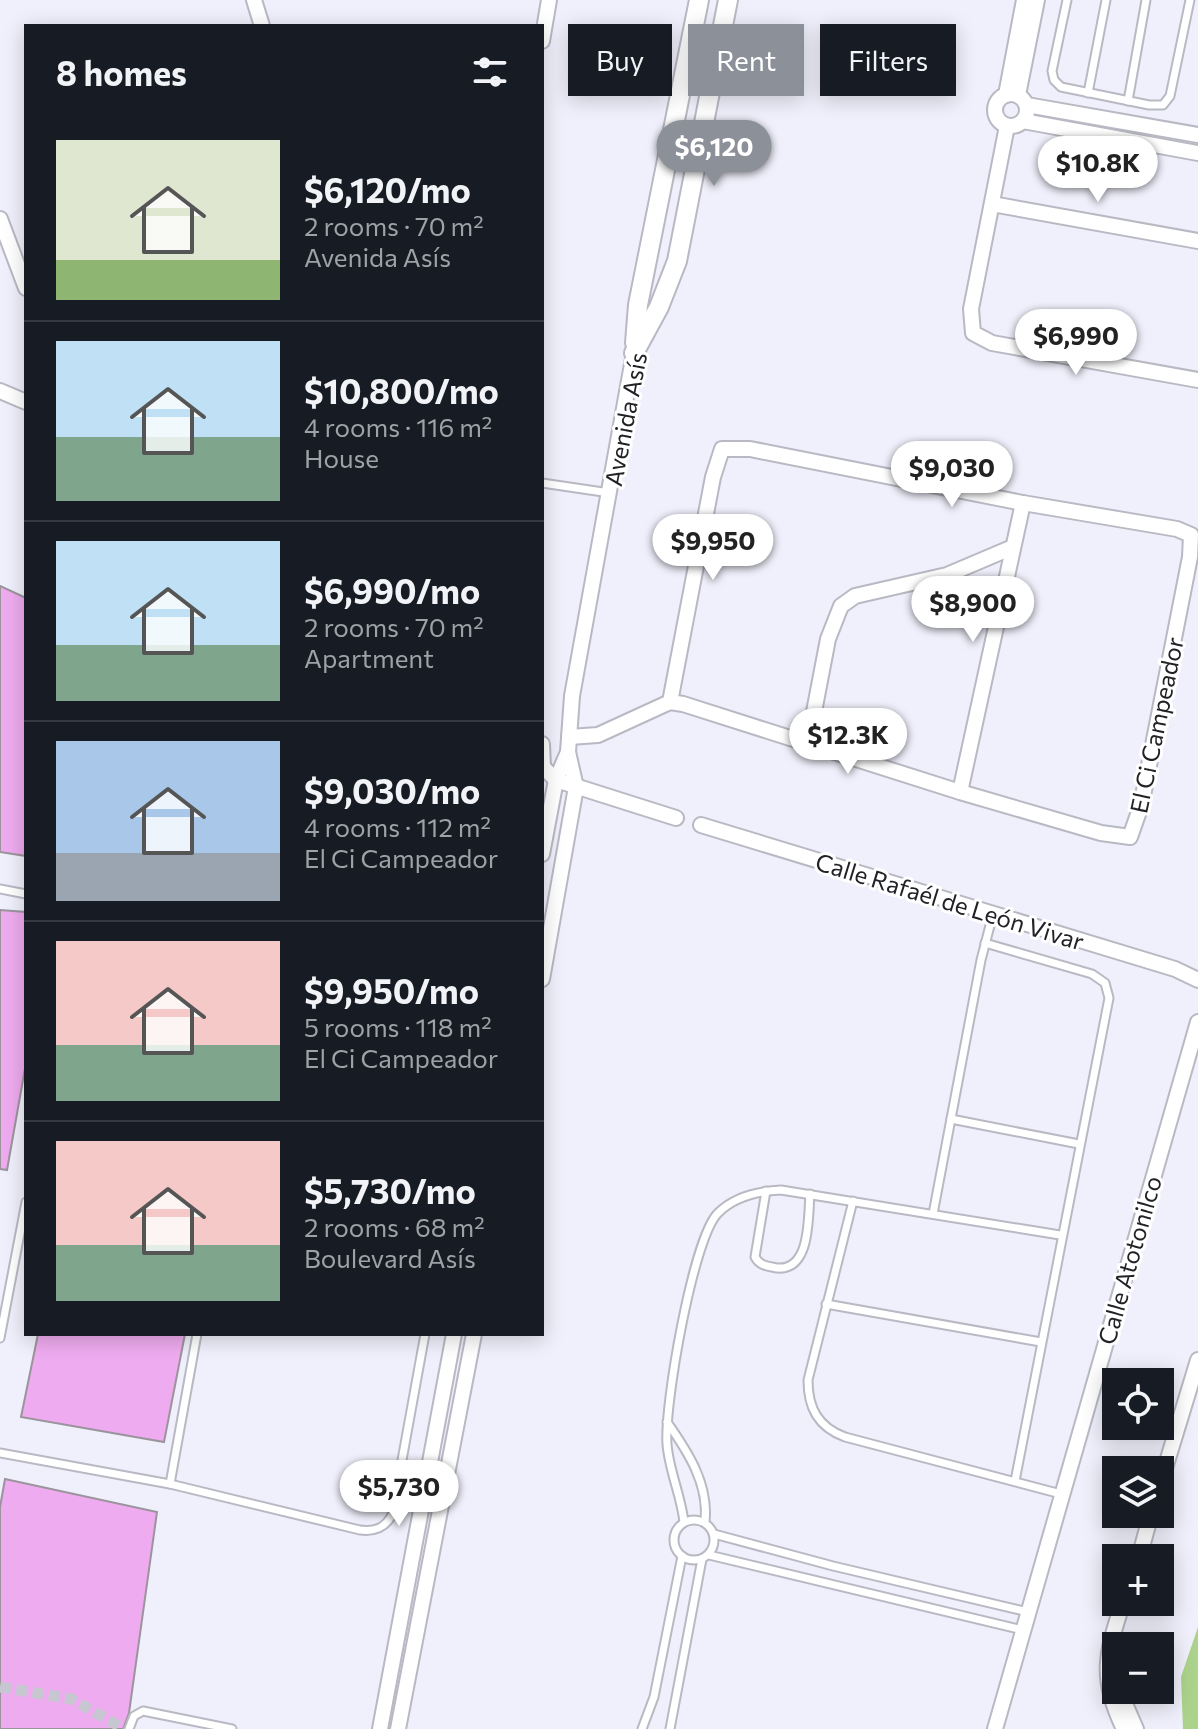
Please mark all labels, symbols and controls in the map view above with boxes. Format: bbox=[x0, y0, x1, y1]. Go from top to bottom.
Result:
chip: Buy bbox=[568, 24, 672, 96]
chip: Rent bbox=[688, 24, 804, 96]
chip: Filters bbox=[820, 24, 956, 96]
icon: filters bbox=[468, 50, 512, 94]
text: 8 homes bbox=[56, 51, 187, 93]
pin: $6,120 bbox=[649, 120, 779, 188]
text: $6,120 bbox=[675, 130, 753, 161]
pin: $10.8K bbox=[1033, 136, 1163, 204]
text: $10.8K bbox=[1056, 146, 1140, 177]
text: $6,120/mo bbox=[304, 168, 471, 210]
icon: home bbox=[120, 172, 216, 268]
text: 2 rooms · 70 m² bbox=[304, 210, 484, 241]
text: Avenida Asís bbox=[304, 241, 451, 272]
pin: $6,990 bbox=[1011, 309, 1141, 377]
text: $6,990 bbox=[1033, 319, 1119, 350]
street label: Avenida Asís bbox=[598, 350, 652, 488]
text: $10,800/mo bbox=[304, 369, 499, 411]
icon: home bbox=[120, 373, 216, 469]
text: 4 rooms · 116 m² bbox=[304, 411, 492, 442]
pin: $9,030 bbox=[887, 441, 1017, 509]
text: House bbox=[304, 442, 379, 473]
text: $9,030 bbox=[909, 451, 995, 482]
pin: $9,950 bbox=[648, 514, 778, 582]
text: $9,950 bbox=[670, 524, 756, 555]
text: $6,990/mo bbox=[304, 569, 480, 611]
icon: home bbox=[120, 573, 216, 669]
pin: $8,900 bbox=[908, 576, 1038, 644]
text: $8,900 bbox=[929, 586, 1017, 617]
text: 2 rooms · 70 m² bbox=[304, 611, 484, 642]
street label: El Ci Campeador bbox=[1123, 634, 1189, 816]
text: Apartment bbox=[304, 642, 434, 673]
pin: $12.3K bbox=[783, 708, 913, 776]
text: $12.3K bbox=[807, 718, 889, 749]
text: $9,030/mo bbox=[304, 769, 480, 811]
icon: home bbox=[120, 773, 216, 869]
text: 4 rooms · 112 m² bbox=[304, 811, 491, 842]
text: El Ci Campeador bbox=[304, 842, 498, 873]
street label: Calle Rafaél de León Vivar bbox=[812, 846, 1088, 956]
text: $9,950/mo bbox=[304, 969, 479, 1011]
icon: home bbox=[120, 973, 216, 1069]
text: 5 rooms · 118 m² bbox=[304, 1011, 492, 1042]
text: El Ci Campeador bbox=[304, 1042, 498, 1073]
text: $5,730/mo bbox=[304, 1169, 476, 1211]
street label: Calle Atotonilco bbox=[1091, 1172, 1167, 1348]
icon: home bbox=[120, 1173, 216, 1269]
text: 2 rooms · 68 m² bbox=[304, 1211, 485, 1242]
text: Boulevard Asís bbox=[304, 1242, 476, 1273]
map controls bbox=[1102, 1368, 1174, 1704]
button: locate bbox=[1102, 1368, 1174, 1440]
button: layers bbox=[1102, 1456, 1174, 1528]
pin: $5,730 bbox=[334, 1460, 464, 1528]
text: $5,730 bbox=[358, 1470, 440, 1501]
button: + bbox=[1102, 1544, 1174, 1616]
button: − bbox=[1102, 1632, 1174, 1704]

